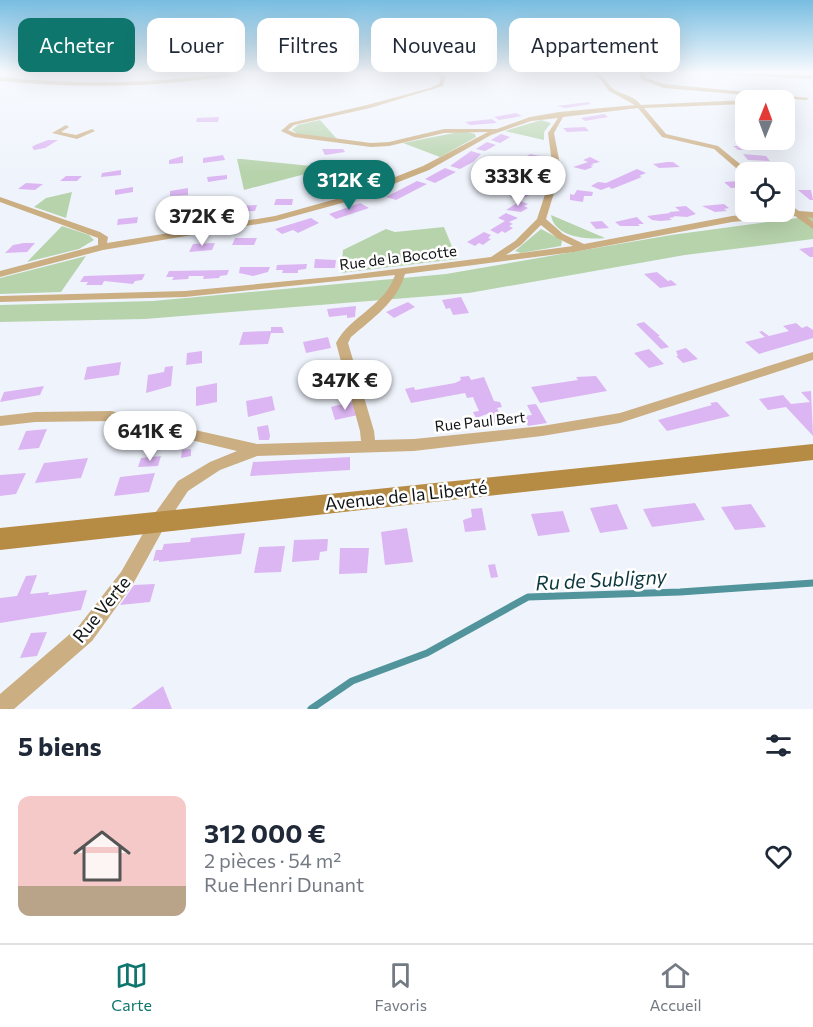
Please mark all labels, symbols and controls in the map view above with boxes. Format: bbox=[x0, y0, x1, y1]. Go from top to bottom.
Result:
chip: Acheter bbox=[18, 18, 135, 72]
chip: Louer bbox=[147, 18, 245, 72]
chip: Filtres bbox=[257, 18, 359, 72]
chip: Nouveau bbox=[371, 18, 497, 72]
chip: Appartement bbox=[509, 18, 680, 72]
north arrow bbox=[735, 90, 795, 150]
map controls bbox=[735, 90, 795, 222]
pin: 333K € bbox=[469, 156, 567, 207]
pin: 312K € bbox=[300, 160, 398, 211]
button: locate bbox=[735, 162, 795, 222]
text: 333K € bbox=[485, 163, 551, 187]
text: 312K € bbox=[317, 167, 381, 191]
pin: 372K € bbox=[153, 196, 251, 247]
text: 372K € bbox=[169, 203, 235, 227]
street label: Rue de la Bocotte bbox=[338, 241, 458, 273]
pin: 347K € bbox=[296, 360, 394, 411]
text: 347K € bbox=[312, 367, 378, 391]
street label: Rue Paul Bert bbox=[434, 407, 526, 435]
pin: 641K € bbox=[101, 411, 199, 462]
text: 641K € bbox=[118, 418, 182, 442]
street label: Avenue de la Liberté bbox=[324, 476, 488, 514]
water label: Ru de Subligny bbox=[535, 564, 668, 594]
street label: Rue Verte bbox=[67, 571, 135, 647]
icon: filters bbox=[762, 729, 795, 762]
text: 5 biens bbox=[18, 730, 102, 761]
text: 312 000 € bbox=[204, 817, 326, 848]
icon: home bbox=[66, 820, 138, 892]
icon: heart bbox=[762, 840, 795, 873]
text: 2 pièces · 54 m² bbox=[204, 848, 341, 872]
text: Rue Henri Dunant bbox=[204, 872, 364, 896]
tab: Carte bbox=[111, 959, 152, 1014]
tab: Favoris bbox=[375, 959, 427, 1014]
tab: Accueil bbox=[650, 959, 702, 1014]

